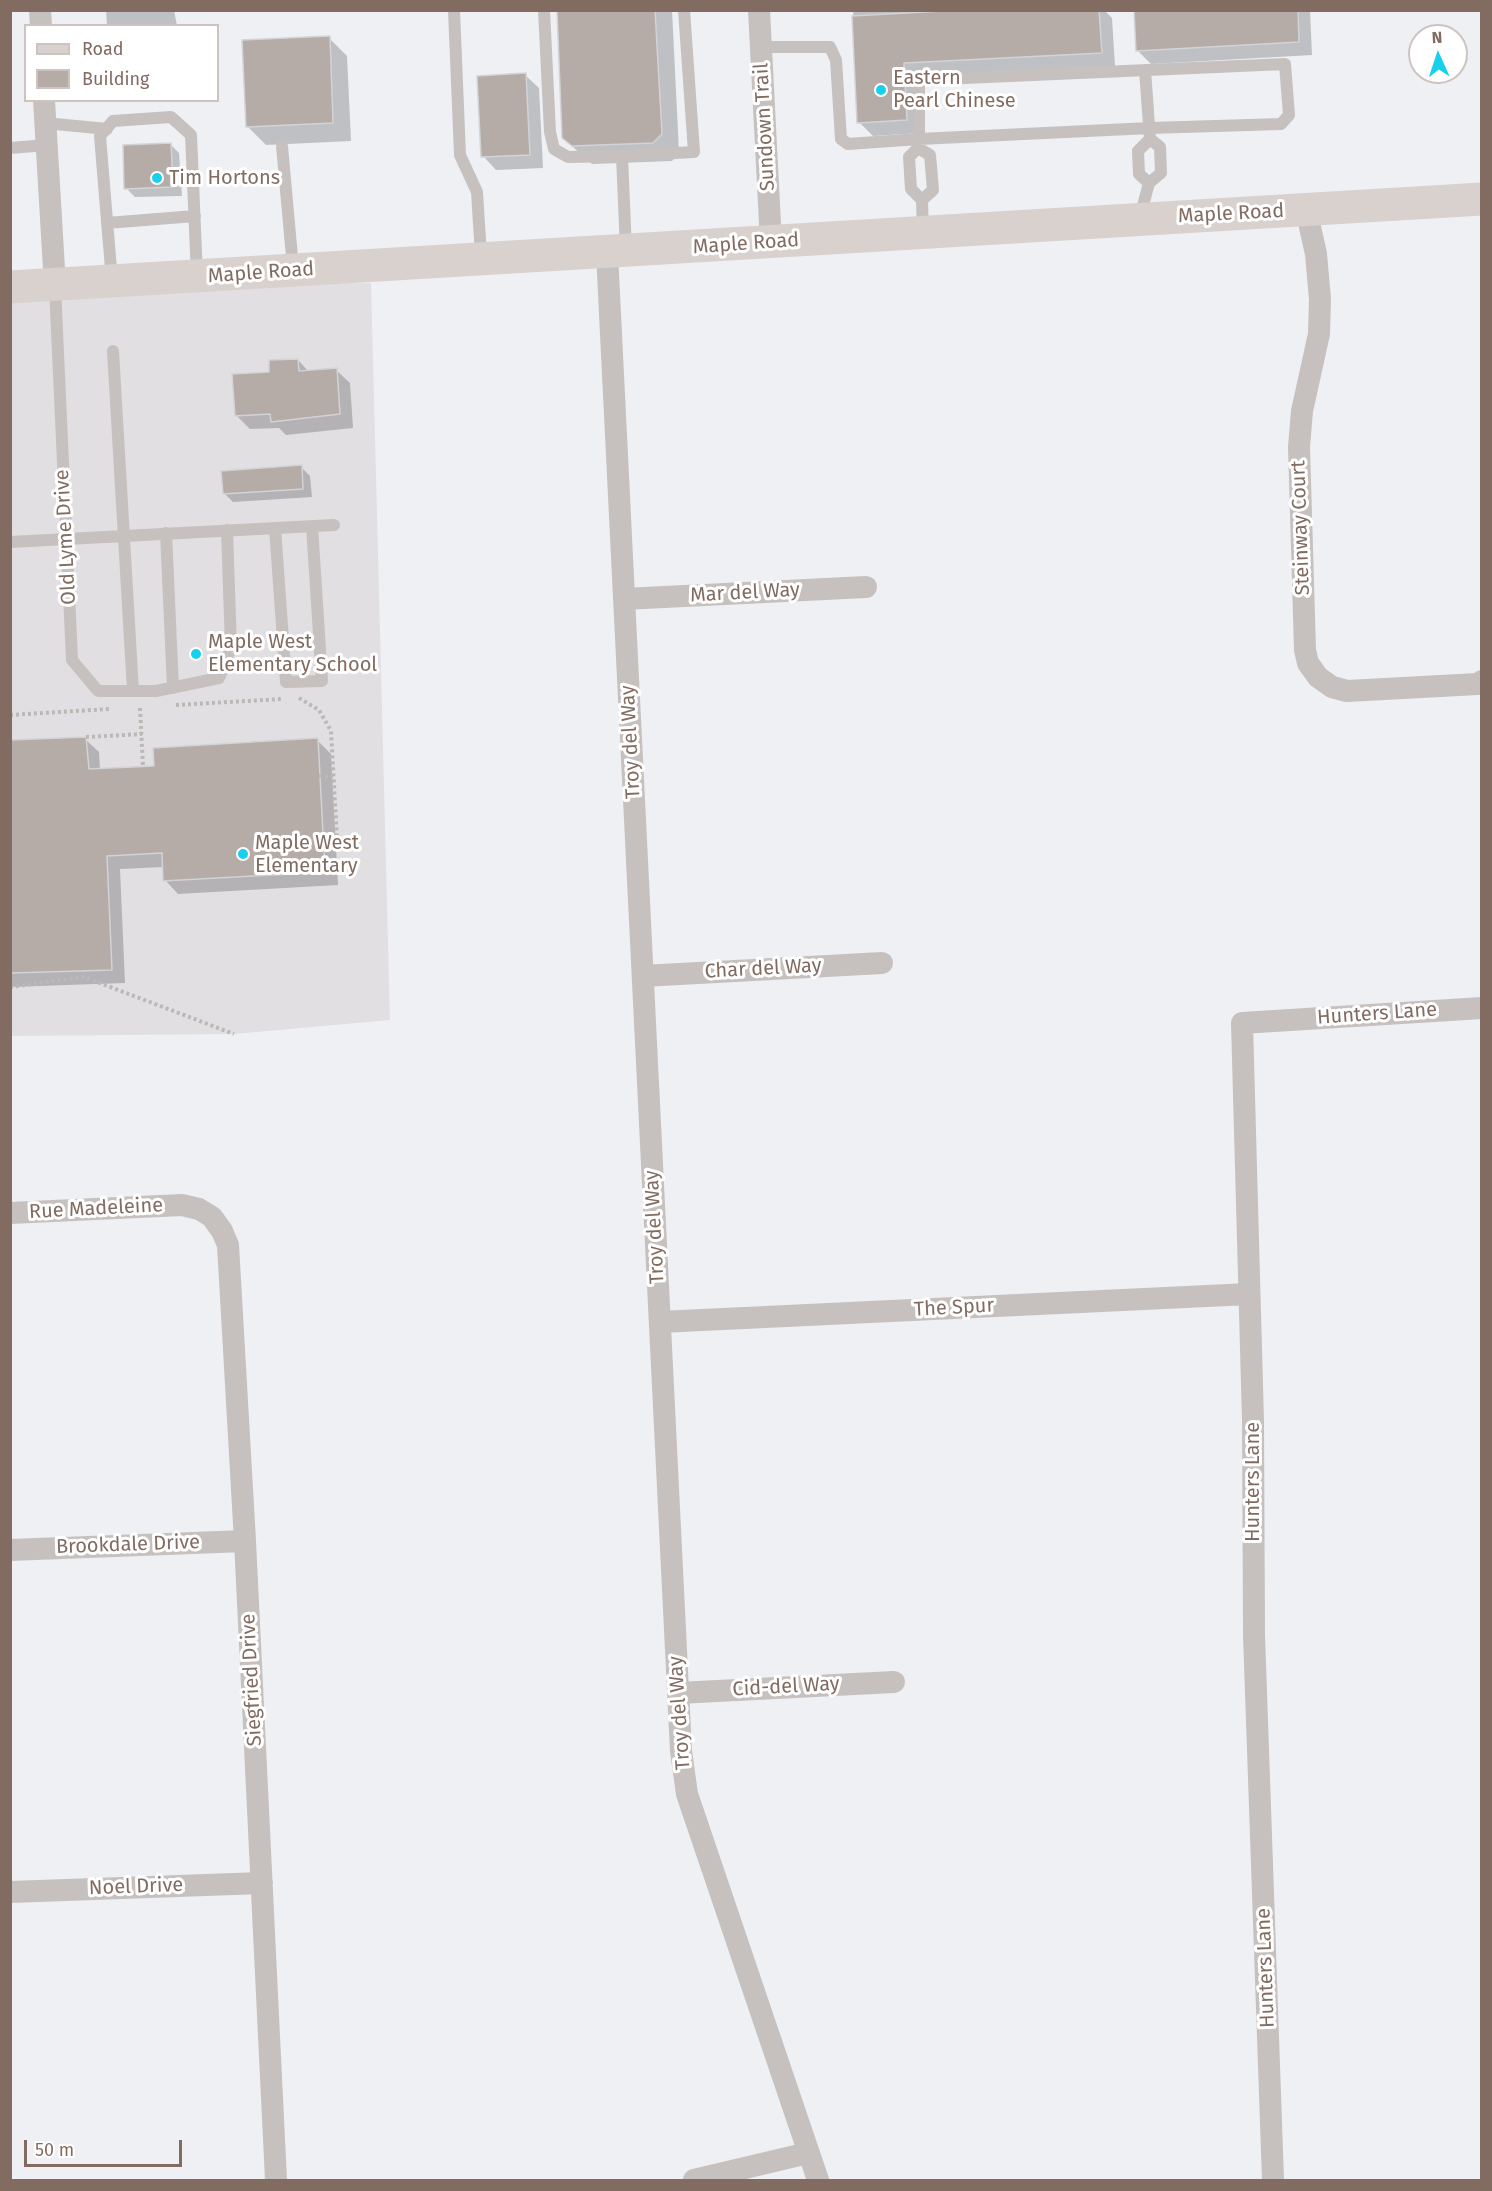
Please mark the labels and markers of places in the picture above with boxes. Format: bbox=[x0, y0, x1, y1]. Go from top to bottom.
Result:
place label: Eastern Pearl Chinese bbox=[893, 66, 1016, 113]
marker: Eastern Pearl Chinese bbox=[874, 83, 888, 97]
place label: Tim Hortons bbox=[169, 166, 280, 190]
marker: Tim Hortons bbox=[150, 171, 164, 185]
place label: Maple West Elementary School bbox=[208, 630, 377, 677]
marker: Maple West Elementary School bbox=[189, 647, 203, 661]
place label: Maple West Elementary bbox=[255, 831, 359, 878]
marker: Maple West Elementary bbox=[236, 847, 250, 861]

